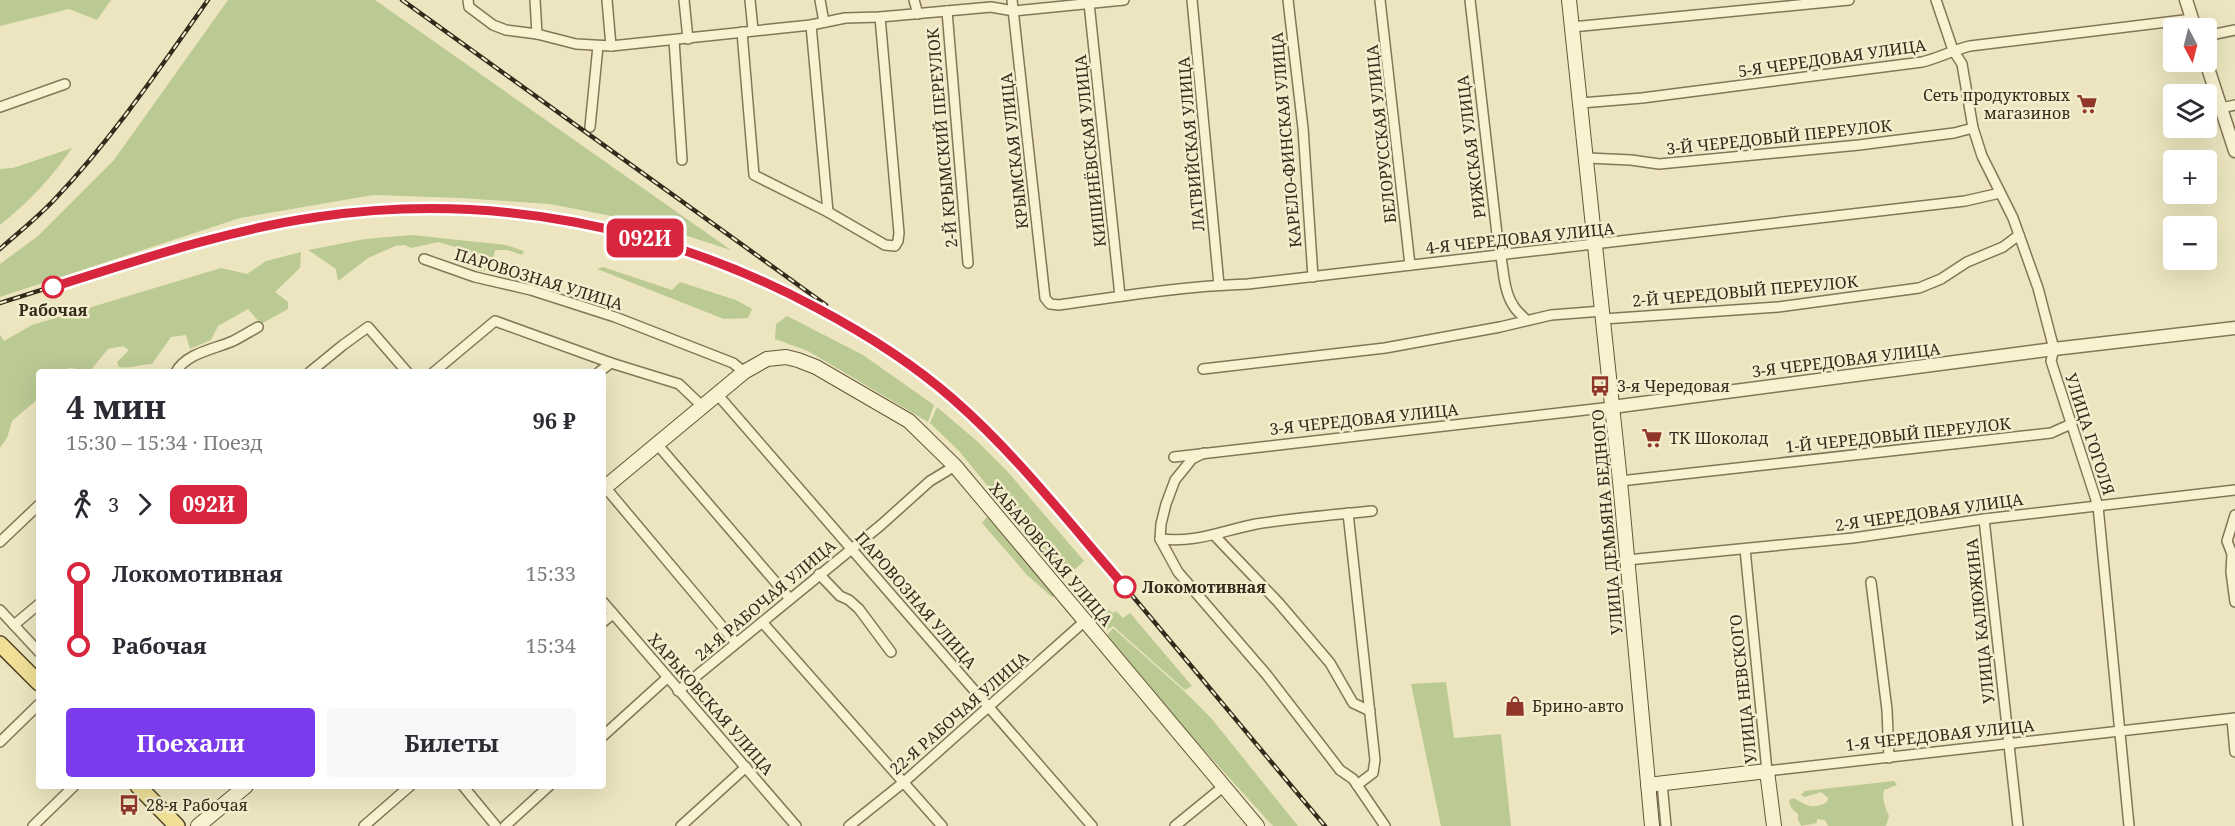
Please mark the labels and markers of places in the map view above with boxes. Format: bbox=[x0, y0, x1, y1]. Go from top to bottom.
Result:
place label: Сеть продуктовых магазинов bbox=[1923, 84, 2071, 124]
supermarket icon: Сеть продуктовых магазинов bbox=[2075, 92, 2099, 116]
marker: Рабочая bbox=[42, 276, 64, 298]
place label: Рабочая bbox=[19, 299, 88, 321]
bus stop icon: 3-я Чередовая bbox=[1588, 374, 1612, 398]
place label: 3-я Чередовая bbox=[1617, 375, 1730, 397]
supermarket icon: ТК Шоколад bbox=[1640, 426, 1664, 450]
place label: ТК Шоколад bbox=[1669, 427, 1768, 449]
marker: Локомотивная bbox=[1114, 576, 1136, 598]
place label: Локомотивная bbox=[1142, 576, 1266, 598]
shop icon: Брино-авто bbox=[1503, 694, 1527, 718]
place label: Брино-авто bbox=[1532, 695, 1624, 717]
bus stop icon: 28-я Рабочая bbox=[117, 793, 141, 817]
place label: 28-я Рабочая bbox=[146, 794, 248, 816]

